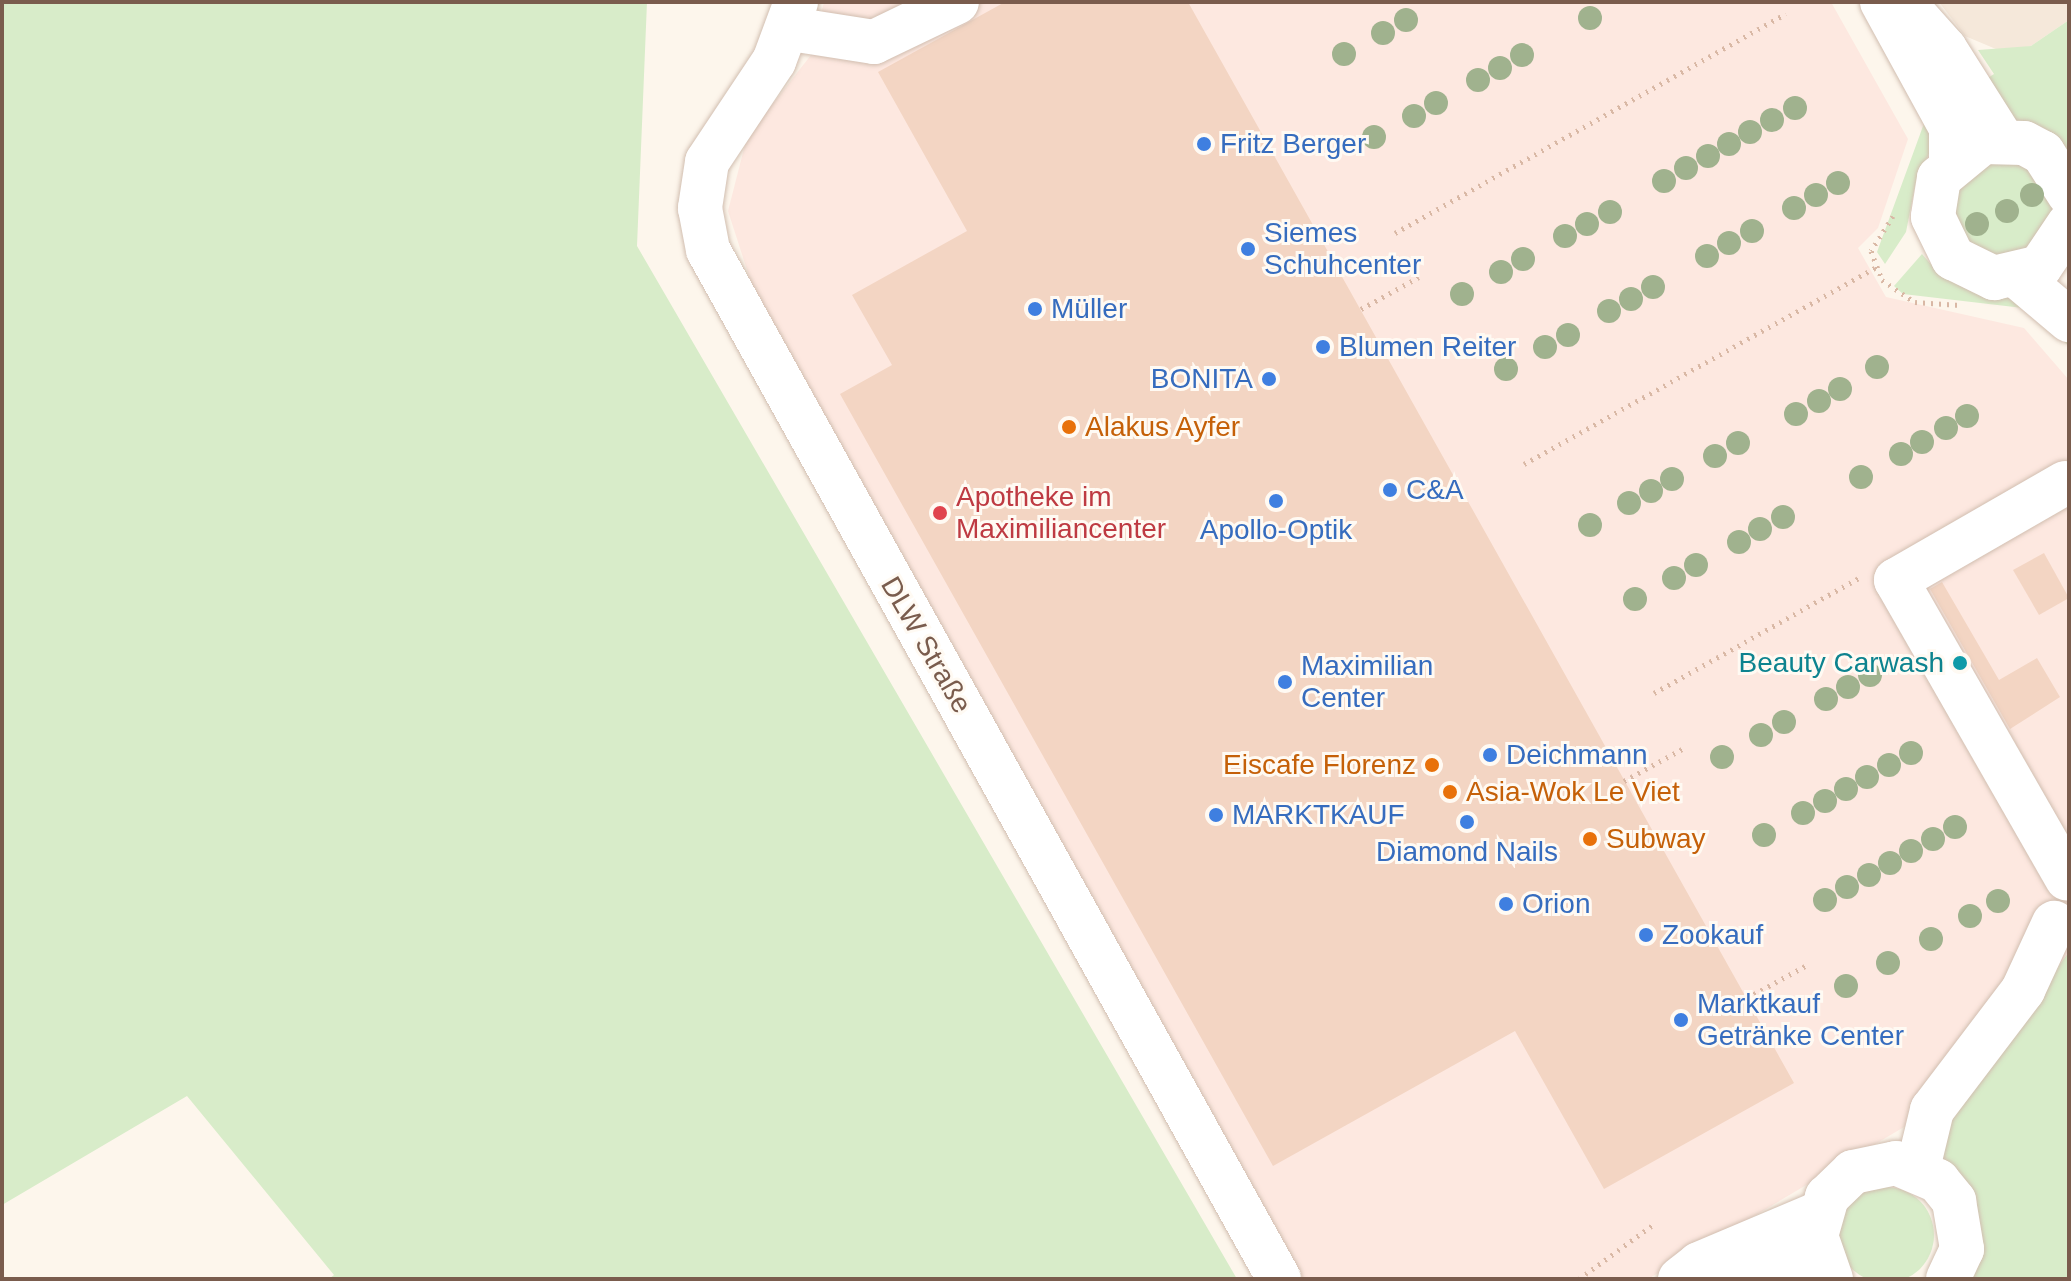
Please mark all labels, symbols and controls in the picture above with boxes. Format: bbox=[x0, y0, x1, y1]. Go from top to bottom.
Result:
place label: Fritz Berger bbox=[1220, 127, 1366, 161]
marker: Fritz Berger bbox=[1195, 135, 1213, 153]
place label: Siemes Schuhcenter bbox=[1264, 216, 1421, 282]
marker: Siemes Schuhcenter bbox=[1239, 240, 1257, 258]
place label: Müller bbox=[1051, 292, 1127, 326]
marker: Müller bbox=[1026, 300, 1044, 318]
place label: Blumen Reiter bbox=[1339, 330, 1516, 364]
marker: Blumen Reiter bbox=[1314, 338, 1332, 356]
place label: BONITA bbox=[1151, 362, 1253, 396]
marker: BONITA bbox=[1260, 370, 1278, 388]
place label: Alakus Ayfer bbox=[1085, 410, 1242, 444]
marker: Alakus Ayfer bbox=[1060, 418, 1078, 436]
place label: C&A bbox=[1406, 473, 1464, 507]
place label: Apotheke im Maximiliancenter bbox=[956, 480, 1166, 546]
marker: C&A bbox=[1381, 481, 1399, 499]
marker: Apollo-Optik bbox=[1267, 492, 1285, 510]
marker: Apotheke im Maximiliancenter bbox=[931, 504, 949, 522]
place label: Apollo-Optik bbox=[1200, 513, 1352, 547]
street label: DLW Straße bbox=[873, 571, 979, 719]
place label: Beauty Carwash bbox=[1739, 646, 1944, 680]
place label: Maximilian Center bbox=[1301, 649, 1433, 715]
marker: Beauty Carwash bbox=[1951, 654, 1969, 672]
marker: Maximilian Center bbox=[1276, 673, 1294, 691]
place label: Deichmann bbox=[1506, 738, 1648, 772]
marker: Deichmann bbox=[1481, 746, 1499, 764]
place label: Eiscafe Florenz bbox=[1223, 748, 1416, 782]
marker: Eiscafe Florenz bbox=[1423, 756, 1441, 774]
place label: Asia-Wok Le Viet bbox=[1466, 775, 1680, 809]
marker: Asia-Wok Le Viet bbox=[1441, 783, 1459, 801]
place label: MARKTKAUF bbox=[1232, 798, 1405, 832]
marker: MARKTKAUF bbox=[1207, 806, 1225, 824]
marker: Diamond Nails bbox=[1458, 813, 1476, 831]
place label: Subway bbox=[1606, 822, 1706, 856]
marker: Subway bbox=[1581, 830, 1599, 848]
place label: Diamond Nails bbox=[1376, 835, 1558, 869]
place label: Orion bbox=[1522, 887, 1590, 921]
marker: Orion bbox=[1497, 895, 1515, 913]
place label: Zookauf bbox=[1662, 918, 1763, 952]
marker: Zookauf bbox=[1637, 926, 1655, 944]
place label: Marktkauf Getränke Center bbox=[1697, 987, 1904, 1053]
marker: Marktkauf Getränke Center bbox=[1672, 1011, 1690, 1029]

